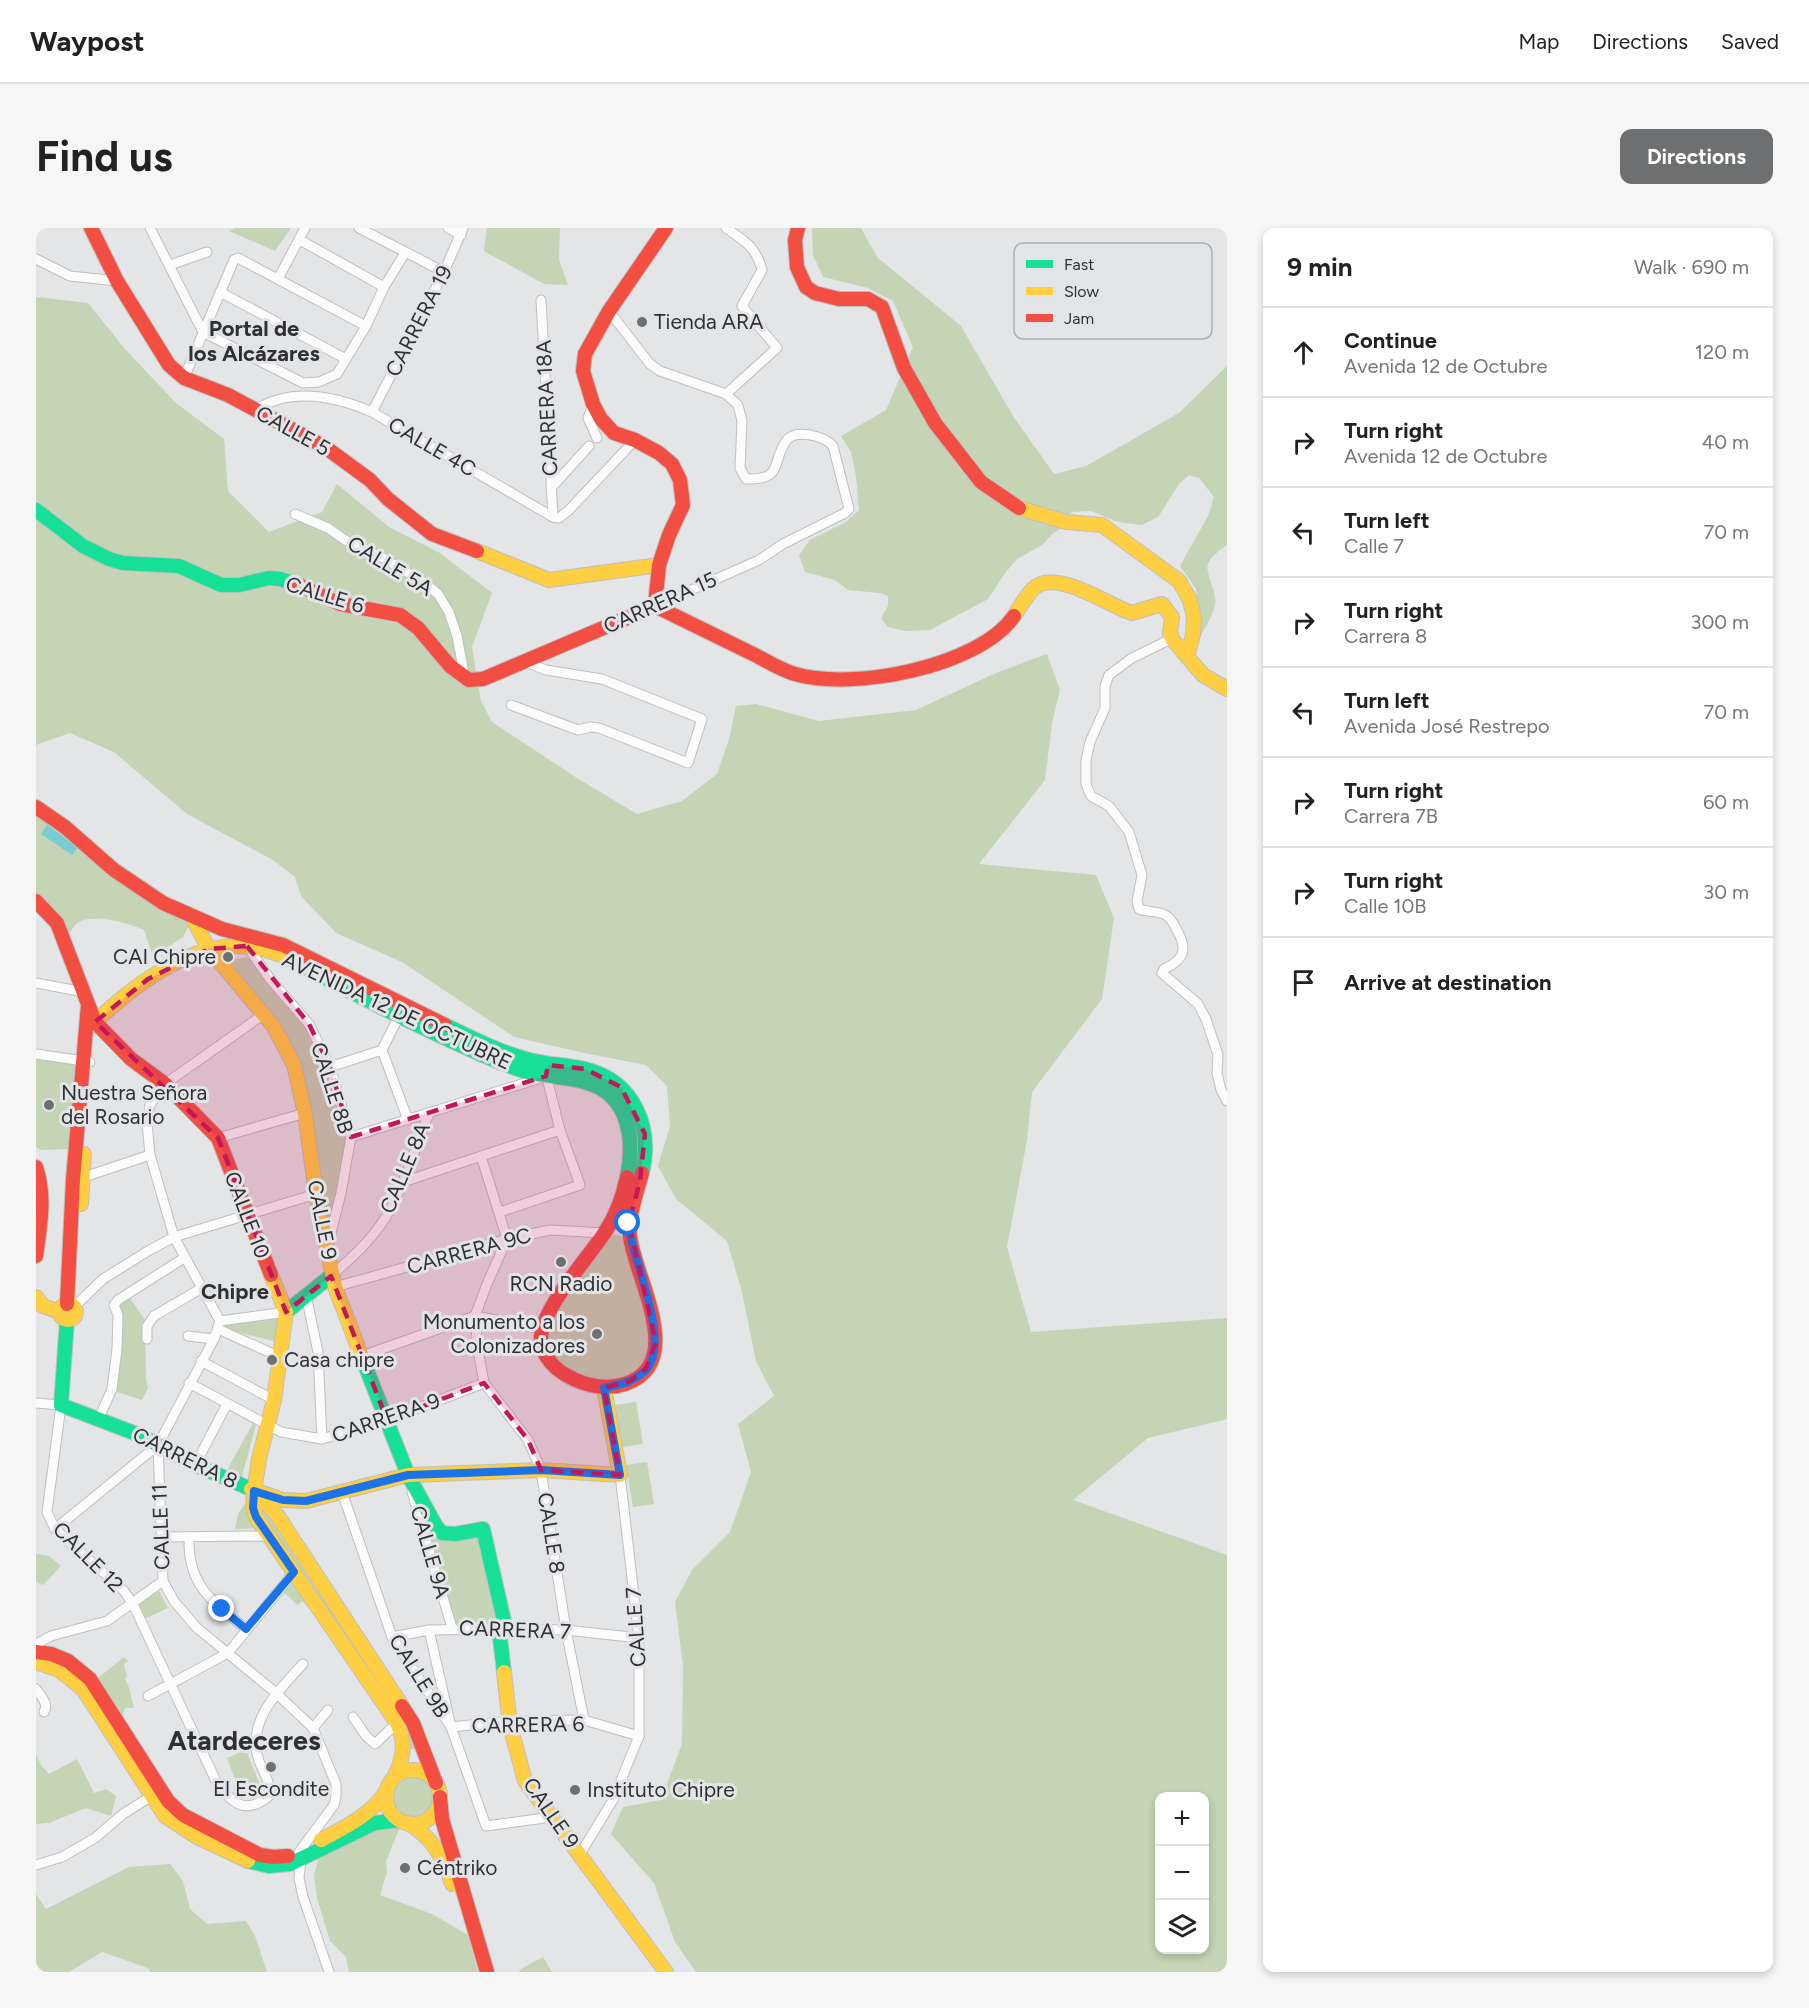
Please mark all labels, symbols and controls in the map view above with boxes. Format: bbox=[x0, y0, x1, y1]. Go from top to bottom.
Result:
text: Waypost bbox=[30, 24, 144, 58]
text: Map bbox=[1518, 29, 1559, 54]
text: Directions bbox=[1592, 29, 1688, 54]
text: Saved bbox=[1721, 29, 1779, 54]
button: Directions bbox=[1620, 129, 1773, 184]
text: Find us bbox=[36, 131, 173, 182]
legend bbox=[1014, 243, 1212, 339]
text: 9 min bbox=[1287, 251, 1353, 283]
text: Fast bbox=[1064, 255, 1094, 274]
text: Walk · 690 m bbox=[1634, 255, 1749, 279]
street label: CARRERA 19 bbox=[380, 261, 457, 380]
text: Slow bbox=[1064, 282, 1099, 301]
place label: Tienda ARA bbox=[654, 309, 763, 334]
text: Jam bbox=[1064, 309, 1094, 328]
district label: Portal de los Alcázares bbox=[188, 315, 320, 367]
marker: Tienda ARA bbox=[635, 315, 649, 329]
text: Continue bbox=[1344, 327, 1437, 354]
icon: ahead bbox=[1287, 336, 1320, 369]
street label: CARRERA 18A bbox=[530, 339, 563, 477]
text: 120 m bbox=[1695, 340, 1749, 364]
text: Avenida 12 de Octubre bbox=[1344, 354, 1547, 378]
street label: CALLE 5 bbox=[252, 400, 335, 461]
street label: CALLE 4C bbox=[384, 411, 481, 482]
text: Turn right bbox=[1344, 417, 1443, 444]
icon: right bbox=[1287, 426, 1320, 459]
text: 40 m bbox=[1702, 430, 1749, 454]
text: Avenida 12 de Octubre bbox=[1344, 444, 1547, 468]
text: Turn left bbox=[1344, 507, 1430, 534]
icon: left bbox=[1287, 516, 1320, 549]
text: 70 m bbox=[1703, 520, 1749, 544]
street label: CALLE 5A bbox=[343, 530, 437, 601]
text: Calle 7 bbox=[1344, 534, 1404, 558]
street label: CARRERA 15 bbox=[599, 566, 720, 639]
street label: CALLE 6 bbox=[283, 571, 367, 618]
text: Turn right bbox=[1344, 597, 1443, 624]
icon: right bbox=[1287, 606, 1320, 639]
text: 300 m bbox=[1691, 610, 1749, 634]
text: Carrera 8 bbox=[1344, 624, 1427, 648]
text: Turn left bbox=[1344, 687, 1430, 714]
icon: left bbox=[1287, 696, 1320, 729]
text: 70 m bbox=[1703, 700, 1749, 724]
text: Avenida José Restrepo bbox=[1344, 714, 1550, 738]
text: Turn right bbox=[1344, 777, 1443, 804]
icon: right bbox=[1287, 786, 1320, 819]
text: 60 m bbox=[1703, 790, 1749, 814]
text: Carrera 7B bbox=[1344, 804, 1438, 828]
text: Turn right bbox=[1344, 867, 1443, 894]
icon: right bbox=[1287, 876, 1320, 909]
text: 30 m bbox=[1703, 880, 1749, 904]
text: Calle 10B bbox=[1344, 894, 1427, 918]
place label: CAI Chipre bbox=[113, 944, 216, 969]
street label: AVENIDA 12 DE OCTUBRE bbox=[279, 946, 516, 1075]
marker: CAI Chipre bbox=[221, 950, 235, 964]
icon: arrive bbox=[1287, 966, 1320, 999]
text: Arrive at destination bbox=[1344, 969, 1552, 996]
street label: CALLE 8B bbox=[306, 1039, 359, 1137]
place label: Nuestra Señora del Rosario bbox=[61, 1080, 207, 1129]
marker: Nuestra Señora del Rosario bbox=[42, 1098, 56, 1112]
street label: CALLE 8A bbox=[374, 1119, 435, 1217]
street label: CALLE 10 bbox=[219, 1168, 275, 1262]
street label: CALLE 9 bbox=[303, 1178, 342, 1262]
route start bbox=[614, 1209, 640, 1235]
street label: CARRERA 9C bbox=[404, 1222, 534, 1279]
marker: RCN Radio bbox=[554, 1255, 568, 1269]
place label: RCN Radio bbox=[510, 1271, 612, 1296]
district label: Chipre bbox=[201, 1278, 269, 1305]
place label: Monumento a los Colonizadores bbox=[423, 1309, 585, 1358]
marker: Monumento a los Colonizadores bbox=[590, 1327, 604, 1341]
place label: Casa chipre bbox=[284, 1347, 394, 1372]
marker: Casa chipre bbox=[265, 1353, 279, 1367]
street label: CARRERA 9 bbox=[329, 1387, 443, 1448]
street label: CARRERA 8 bbox=[129, 1421, 242, 1494]
street label: CALLE 11 bbox=[147, 1484, 174, 1571]
street label: CALLE 8 bbox=[533, 1491, 570, 1575]
street label: CALLE 9A bbox=[405, 1503, 456, 1601]
street label: CALLE 12 bbox=[48, 1516, 129, 1597]
street label: CALLE 7 bbox=[620, 1586, 651, 1668]
route end bbox=[208, 1595, 234, 1621]
street label: CARRERA 7 bbox=[459, 1615, 571, 1644]
street label: CALLE 9B bbox=[384, 1629, 455, 1722]
street label: CARRERA 6 bbox=[472, 1711, 585, 1738]
district label: Atardeceres bbox=[167, 1724, 321, 1757]
marker: El Escondite bbox=[264, 1760, 278, 1774]
street label: CALLE 9 bbox=[518, 1772, 585, 1853]
place label: El Escondite bbox=[213, 1776, 329, 1801]
place label: Instituto Chipre bbox=[587, 1777, 735, 1802]
marker: Instituto Chipre bbox=[568, 1783, 582, 1797]
map controls bbox=[1155, 1792, 1209, 1954]
button: + bbox=[1155, 1792, 1209, 1846]
button: − bbox=[1155, 1846, 1209, 1900]
place label: Céntriko bbox=[417, 1855, 497, 1880]
marker: Céntriko bbox=[398, 1861, 412, 1875]
button: layers bbox=[1155, 1900, 1209, 1954]

